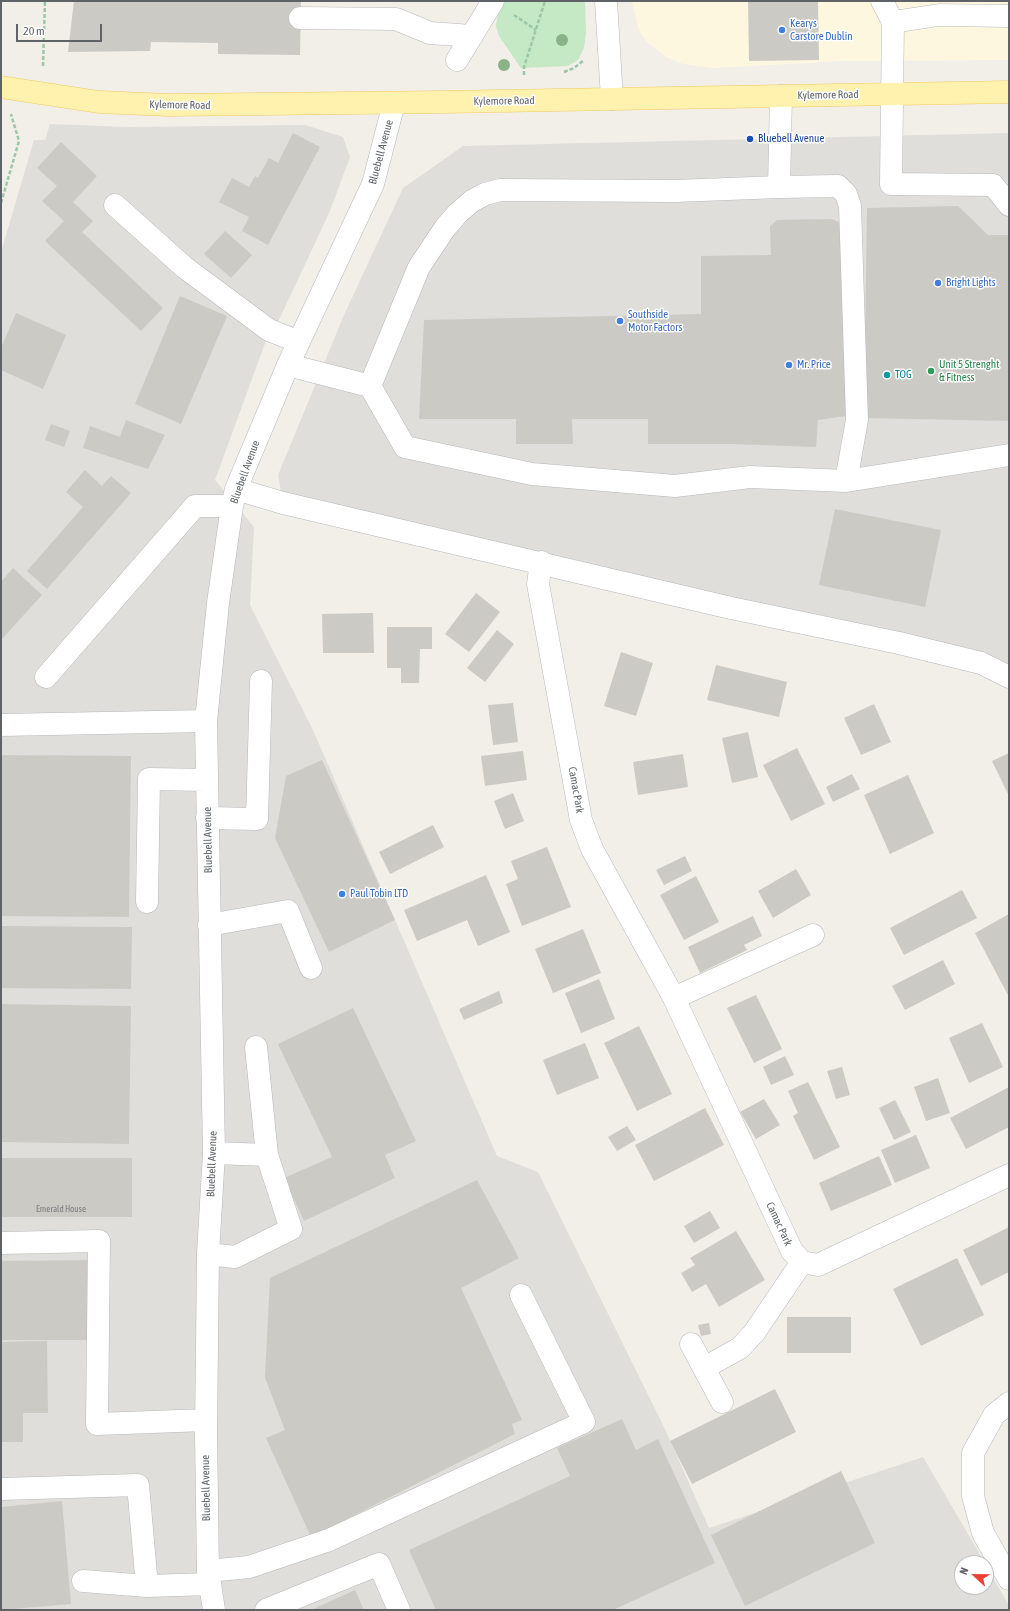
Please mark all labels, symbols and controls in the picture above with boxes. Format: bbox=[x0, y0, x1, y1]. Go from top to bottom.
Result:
scale bar bbox=[18, 16, 104, 42]
place label: Kearys Carstore Dublin bbox=[790, 17, 853, 43]
text: 20 m bbox=[23, 24, 45, 38]
marker: Kearys Carstore Dublin bbox=[777, 25, 787, 35]
street label: Kylemore Road bbox=[797, 88, 859, 102]
street label: Kylemore Road bbox=[473, 94, 535, 108]
street label: Kylemore Road bbox=[149, 98, 211, 112]
street label: Bluebell Avenue bbox=[366, 118, 396, 186]
place label: Bluebell Avenue bbox=[758, 132, 824, 146]
marker: Bluebell Avenue bbox=[745, 134, 755, 144]
place label: Bright Lights bbox=[946, 276, 996, 290]
marker: Bright Lights bbox=[933, 278, 943, 288]
place label: Southside Motor Factors bbox=[628, 308, 682, 334]
marker: Southside Motor Factors bbox=[615, 316, 625, 326]
place label: Mr. Price bbox=[797, 358, 831, 372]
place label: Unit 5 Strenght & Fitness bbox=[939, 358, 999, 384]
marker: Mr. Price bbox=[784, 360, 794, 370]
marker: Unit 5 Strenght & Fitness bbox=[926, 366, 936, 376]
place label: TOG bbox=[895, 368, 912, 382]
marker: TOG bbox=[882, 370, 892, 380]
street label: Bluebell Avenue bbox=[227, 439, 263, 505]
street label: Camac Park bbox=[565, 766, 587, 814]
street label: Bluebell Avenue bbox=[201, 807, 215, 873]
place label: Paul Tobin LTD bbox=[350, 887, 408, 901]
marker: Paul Tobin LTD bbox=[337, 889, 347, 899]
street label: Bluebell Avenue bbox=[204, 1131, 220, 1197]
street label: Camac Park bbox=[763, 1200, 795, 1248]
house number: Emerald House bbox=[36, 1204, 86, 1214]
street label: Bluebell Avenue bbox=[199, 1455, 213, 1521]
north arrow bbox=[954, 1555, 994, 1595]
text: N bbox=[957, 1566, 971, 1576]

